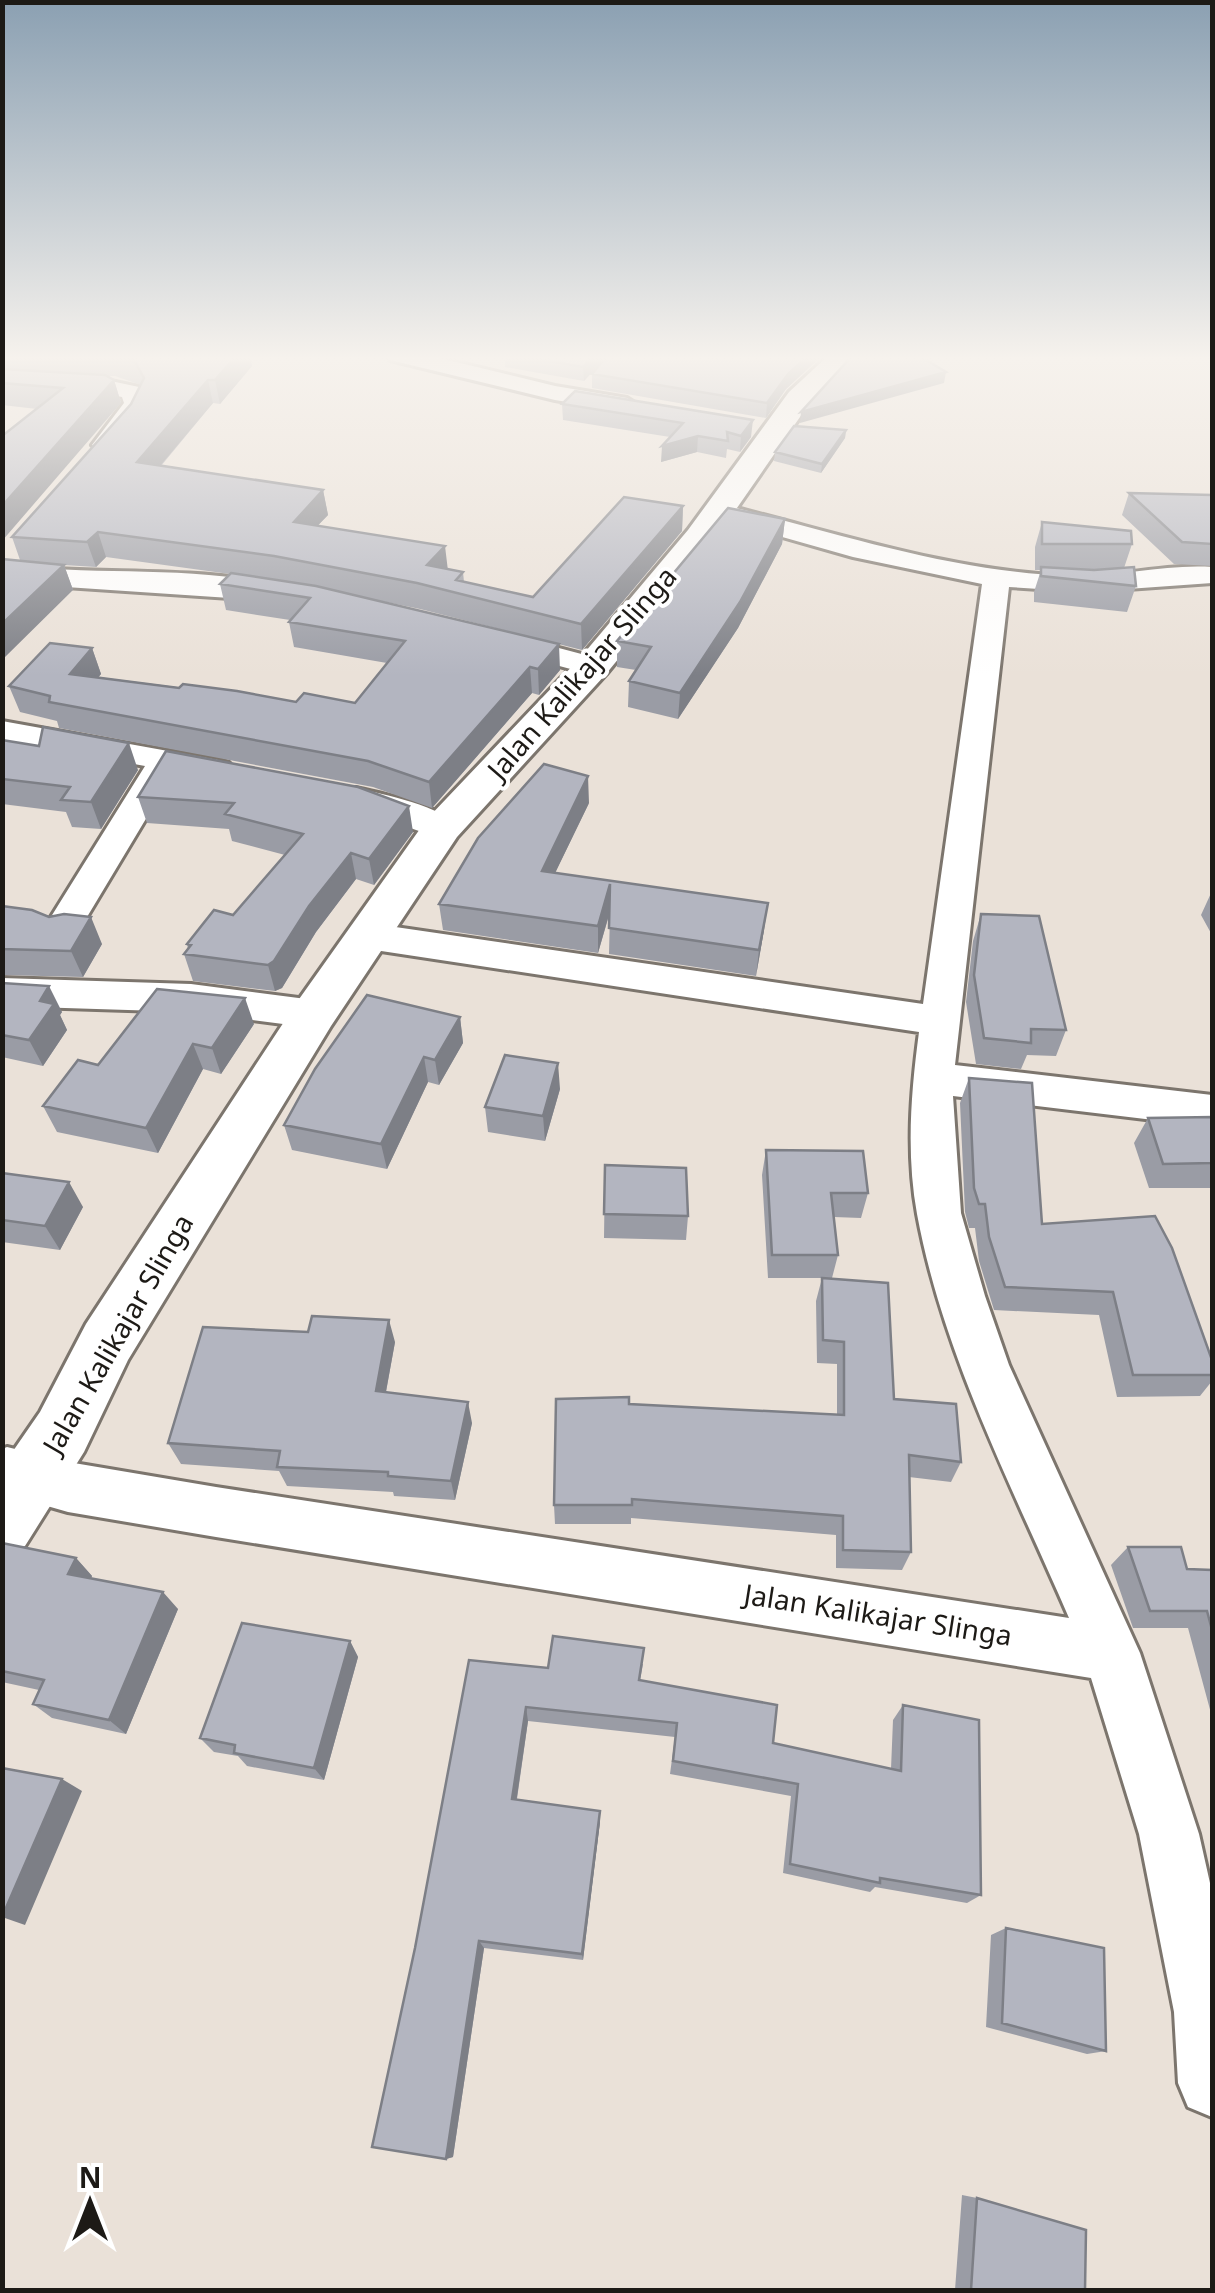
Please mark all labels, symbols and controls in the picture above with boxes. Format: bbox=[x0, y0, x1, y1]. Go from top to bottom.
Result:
street label: Jalan Kalikajar Slinga bbox=[476, 558, 684, 789]
street label: Jalan Kalikajar Slinga bbox=[31, 1207, 201, 1463]
street label: Jalan Kalikajar Slinga bbox=[738, 1574, 1015, 1654]
north arrow bbox=[40, 2153, 140, 2253]
text: N bbox=[79, 2158, 101, 2196]

